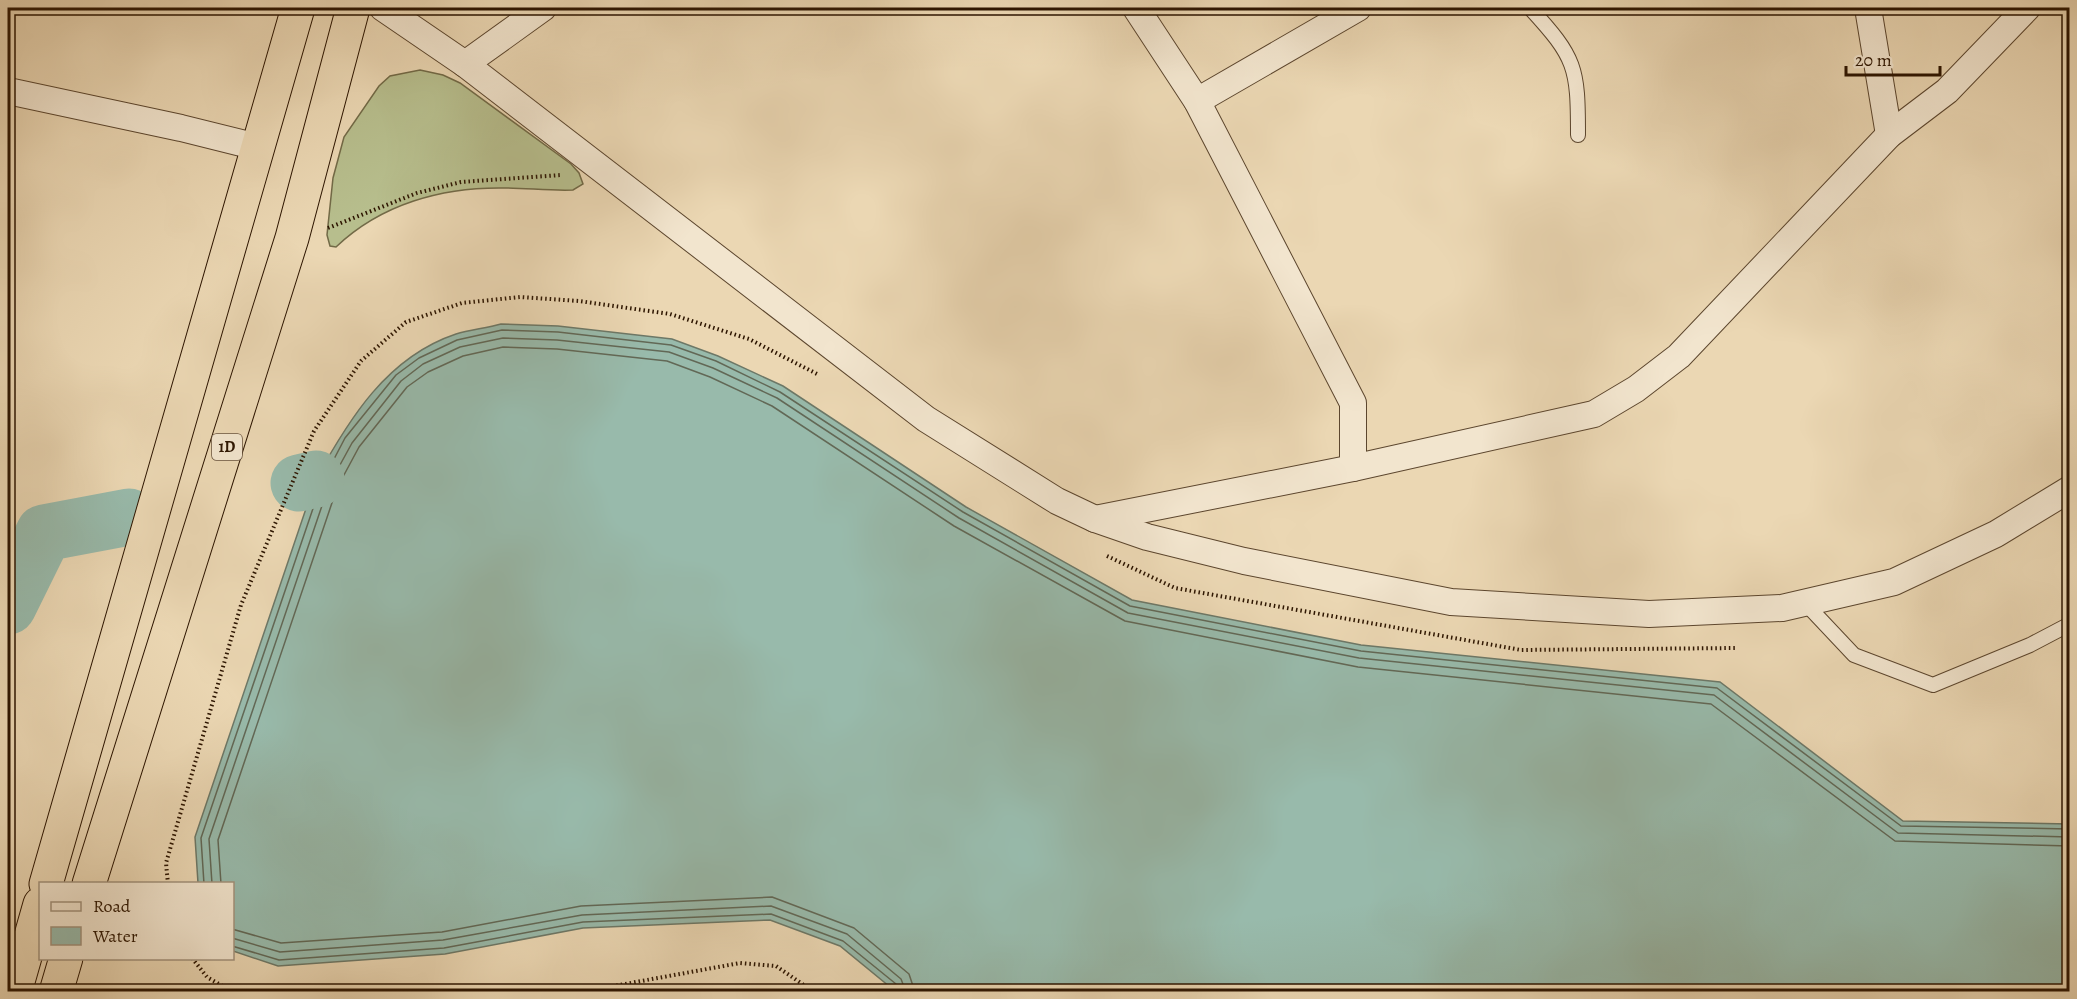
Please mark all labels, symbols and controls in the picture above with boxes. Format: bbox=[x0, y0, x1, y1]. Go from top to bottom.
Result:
scale bar bbox=[1846, 39, 1940, 77]
text: 20 m bbox=[1855, 48, 1892, 72]
road number: 1D bbox=[212, 434, 242, 460]
legend bbox=[39, 882, 234, 960]
text: Road bbox=[93, 894, 131, 918]
text: Water bbox=[92, 924, 138, 948]

